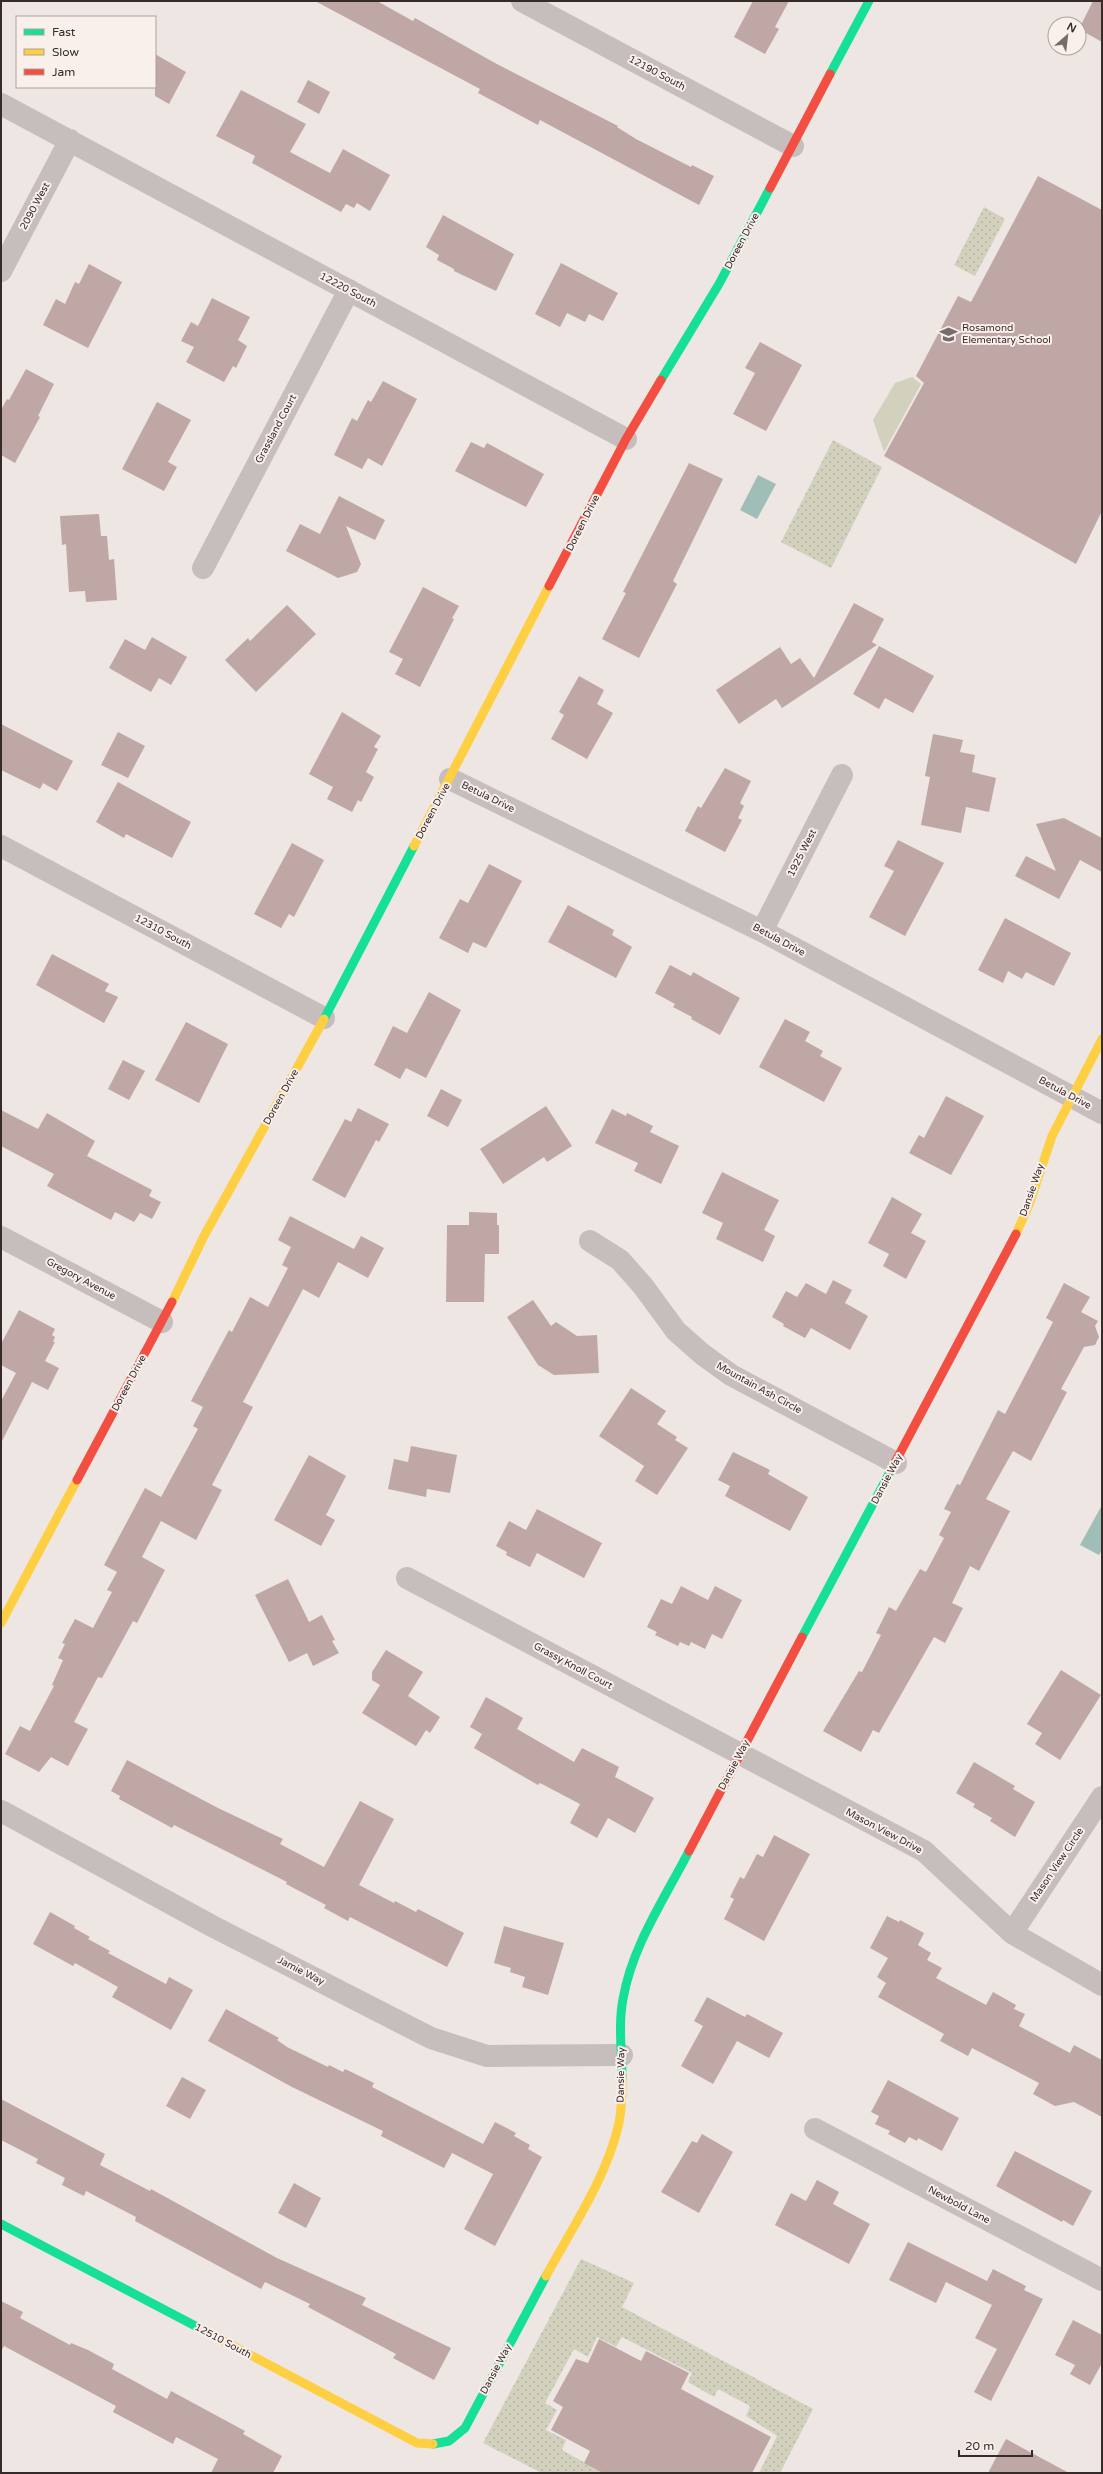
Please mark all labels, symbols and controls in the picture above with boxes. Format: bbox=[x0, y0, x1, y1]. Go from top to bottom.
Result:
legend bbox=[16, 16, 156, 88]
north arrow bbox=[1047, 16, 1087, 56]
text: N bbox=[1065, 20, 1078, 35]
text: Fast bbox=[52, 25, 76, 39]
text: Slow bbox=[52, 45, 79, 59]
street label: 12190 South bbox=[627, 53, 687, 93]
text: Jam bbox=[52, 65, 75, 79]
street label: 2090 West bbox=[18, 180, 52, 232]
street label: Doreen Drive bbox=[722, 211, 762, 271]
street label: 12220 South bbox=[318, 270, 378, 310]
place label: Rosamond Elementary School bbox=[962, 322, 1051, 346]
school or university icon: Rosamond Elementary School bbox=[939, 324, 959, 344]
street label: Grassland Court bbox=[253, 392, 299, 466]
street label: Doreen Drive bbox=[564, 492, 603, 553]
street label: Betula Drive bbox=[459, 779, 517, 815]
street label: Doreen Drive bbox=[413, 781, 453, 841]
street label: 1925 West bbox=[785, 827, 819, 879]
street label: 12310 South bbox=[133, 912, 193, 952]
street label: Betula Drive bbox=[751, 921, 808, 959]
street label: Doreen Drive bbox=[261, 1067, 301, 1127]
street label: Betula Drive bbox=[1037, 1074, 1094, 1112]
street label: Dansie Way bbox=[1017, 1161, 1047, 1218]
street label: Gregory Avenue bbox=[44, 1256, 118, 1303]
street label: Doreen Drive bbox=[109, 1353, 149, 1413]
street label: Mountain Ash Circle bbox=[714, 1360, 804, 1417]
street label: Dansie Way bbox=[869, 1451, 906, 1506]
street label: Grassy Knoll Court bbox=[531, 1640, 615, 1692]
street label: Dansie Way bbox=[716, 1737, 753, 1792]
street label: Mason View Drive bbox=[844, 1806, 925, 1856]
street label: Mason View Circle bbox=[1028, 1825, 1086, 1904]
street label: Jamie Way bbox=[276, 1954, 327, 1988]
street label: Dansie Way bbox=[615, 2047, 627, 2103]
street label: Newbold Lane bbox=[926, 2184, 992, 2226]
street label: 12510 South bbox=[193, 2321, 253, 2361]
street label: Dansie Way bbox=[478, 2341, 515, 2396]
scale bar bbox=[959, 2432, 1032, 2458]
text: 20 m bbox=[965, 2439, 994, 2453]

